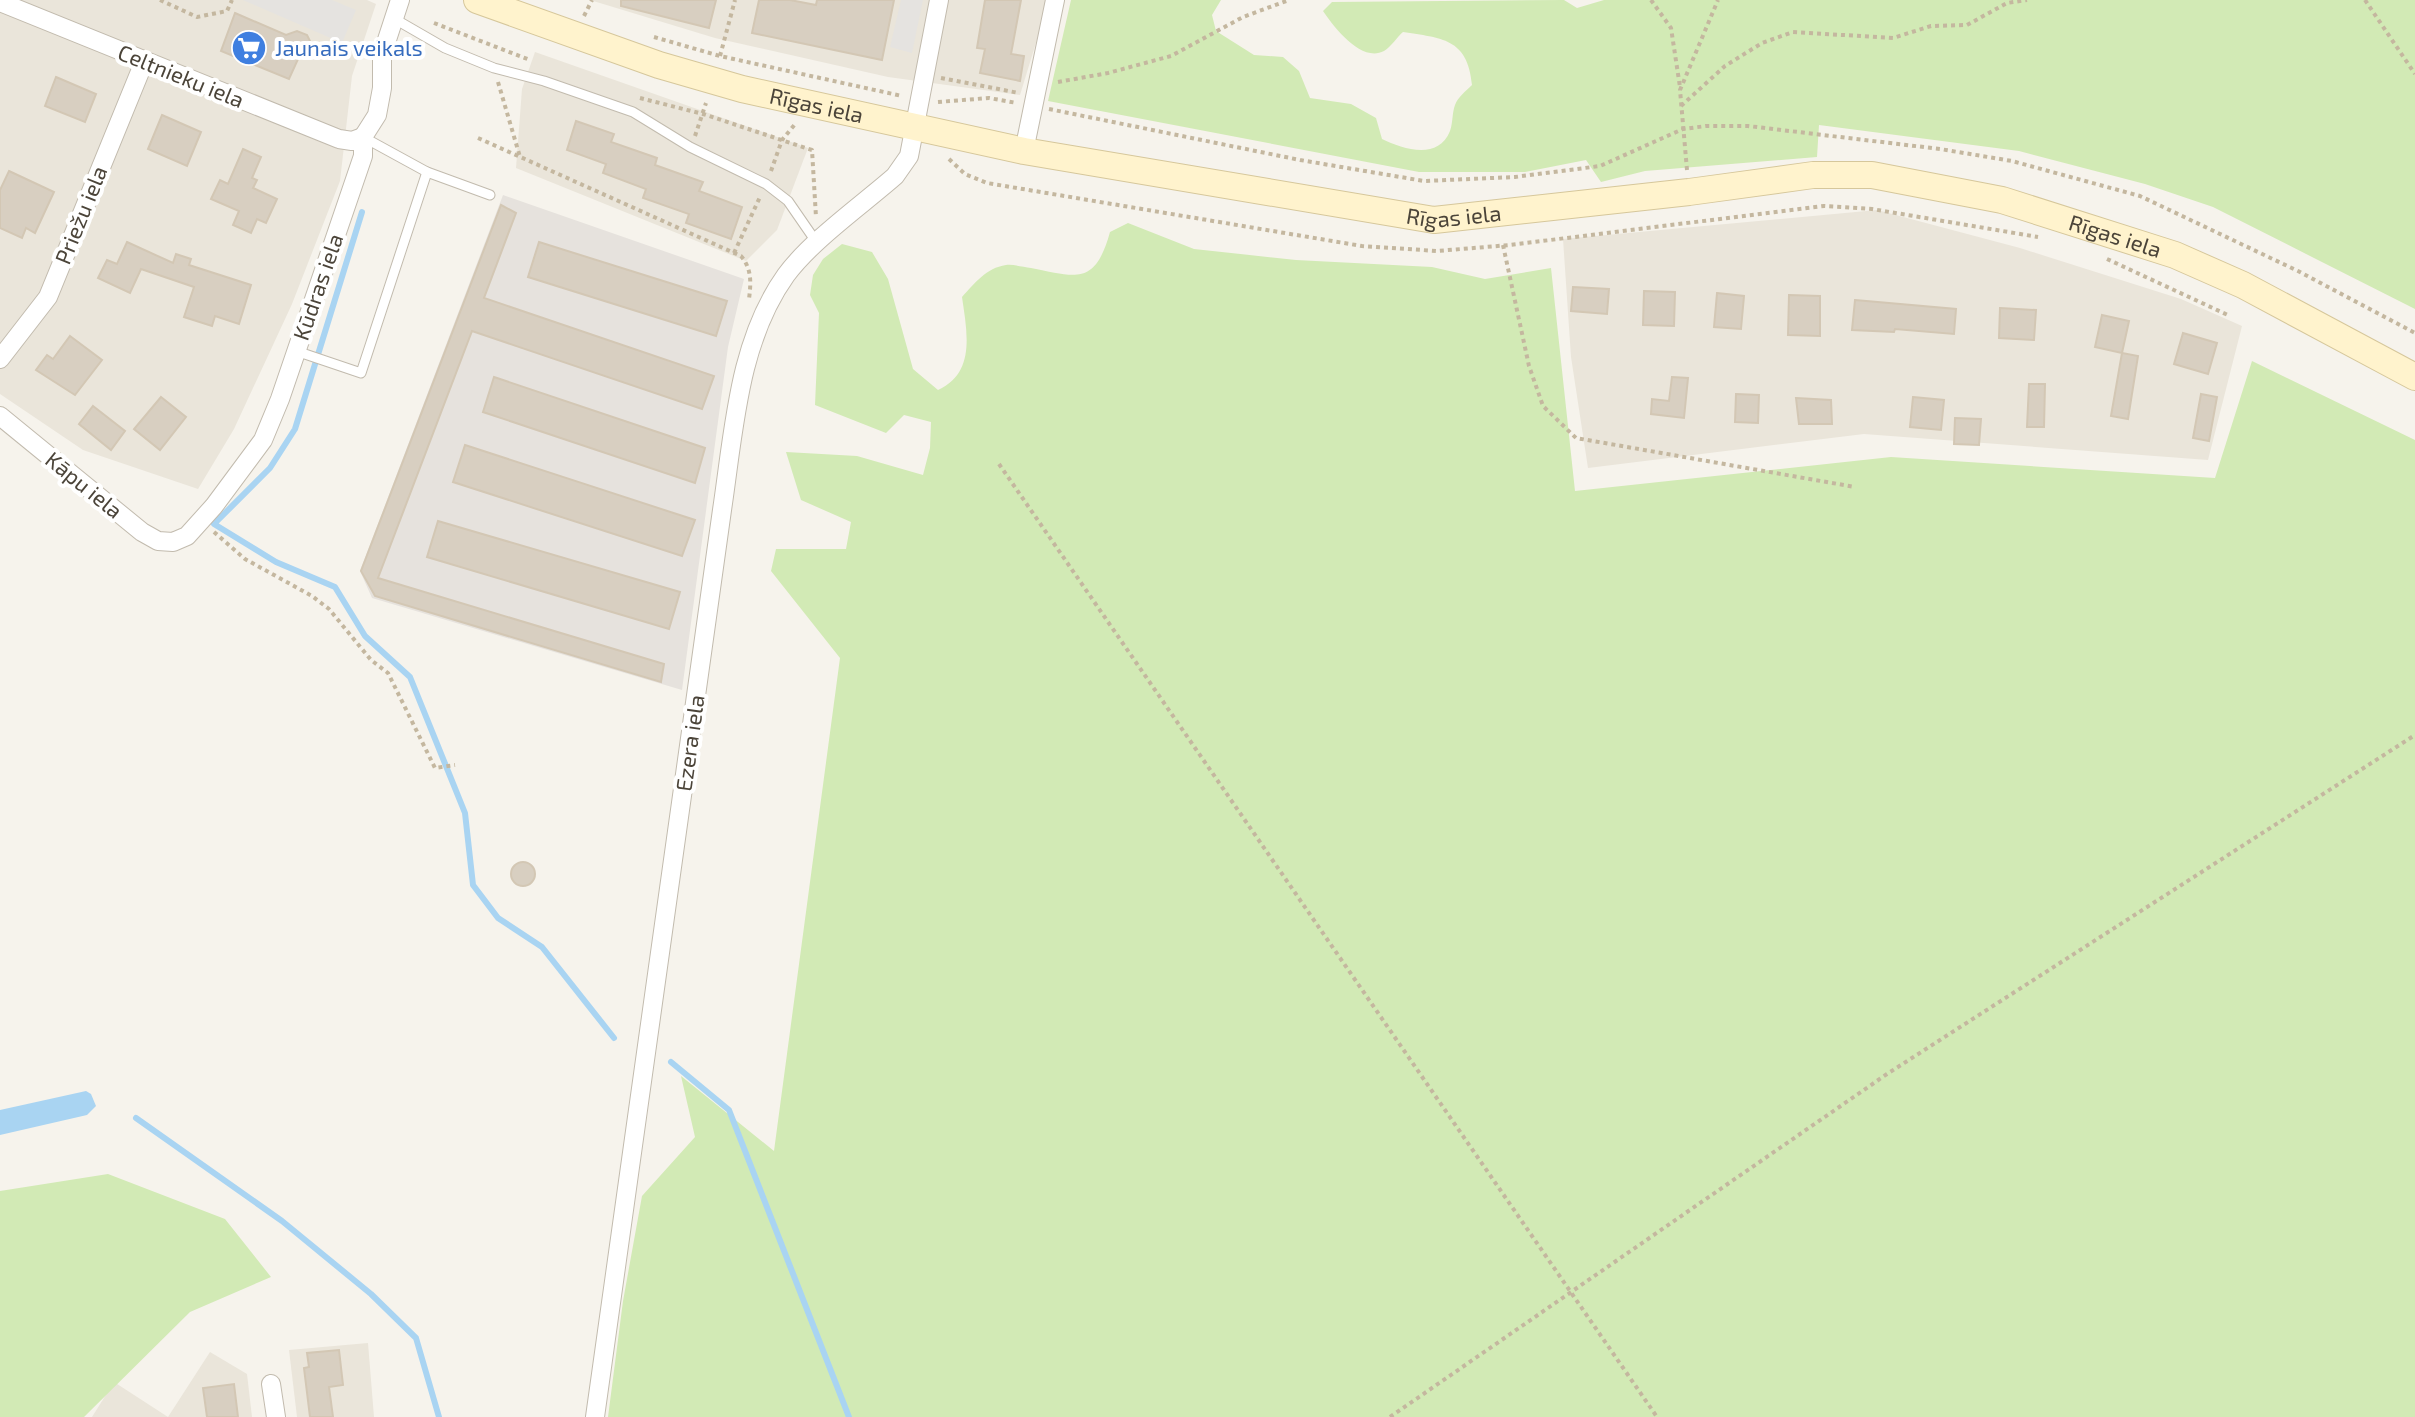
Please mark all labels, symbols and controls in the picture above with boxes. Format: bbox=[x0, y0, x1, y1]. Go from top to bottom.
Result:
supermarket icon: Jaunais veikals bbox=[230, 29, 268, 67]
place label: Jaunais veikals bbox=[275, 34, 423, 60]
street label: Celtnieku iela bbox=[115, 38, 248, 112]
street label: Rīgas iela bbox=[767, 81, 866, 127]
street label: Priežu iela bbox=[49, 162, 112, 268]
street label: Rīgas iela bbox=[1405, 199, 1502, 232]
street label: Rīgas iela bbox=[2066, 208, 2165, 262]
street label: Kūdras iela bbox=[287, 230, 347, 343]
street label: Kāpu iela bbox=[41, 445, 128, 523]
street label: Ezera iela bbox=[669, 693, 709, 793]

